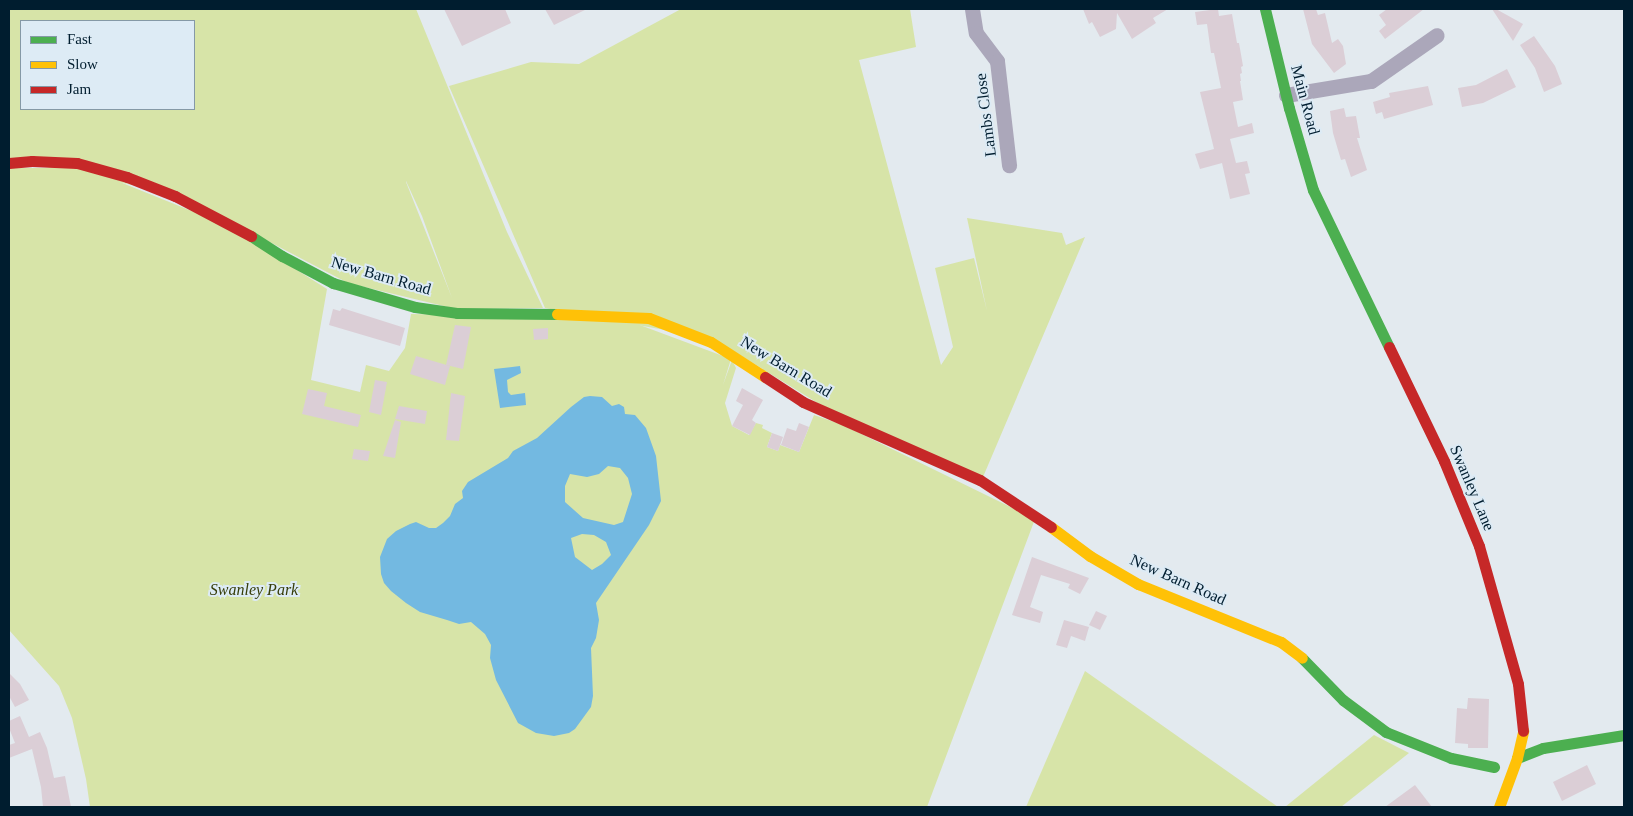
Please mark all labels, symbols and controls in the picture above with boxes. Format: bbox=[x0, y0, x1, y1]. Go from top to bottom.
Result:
legend bbox=[20, 20, 195, 110]
text: Fast bbox=[67, 31, 92, 47]
text: Slow bbox=[67, 56, 98, 72]
street label: Main Road bbox=[1286, 63, 1324, 137]
street label: Lambs Close bbox=[971, 72, 1001, 158]
text: Jam bbox=[67, 81, 91, 97]
street label: New Barn Road bbox=[329, 253, 433, 299]
street label: New Barn Road bbox=[737, 332, 835, 402]
street label: Swanley Lane bbox=[1445, 442, 1499, 534]
street label: New Barn Road bbox=[1127, 550, 1229, 610]
park label: Swanley Park bbox=[210, 580, 298, 600]

